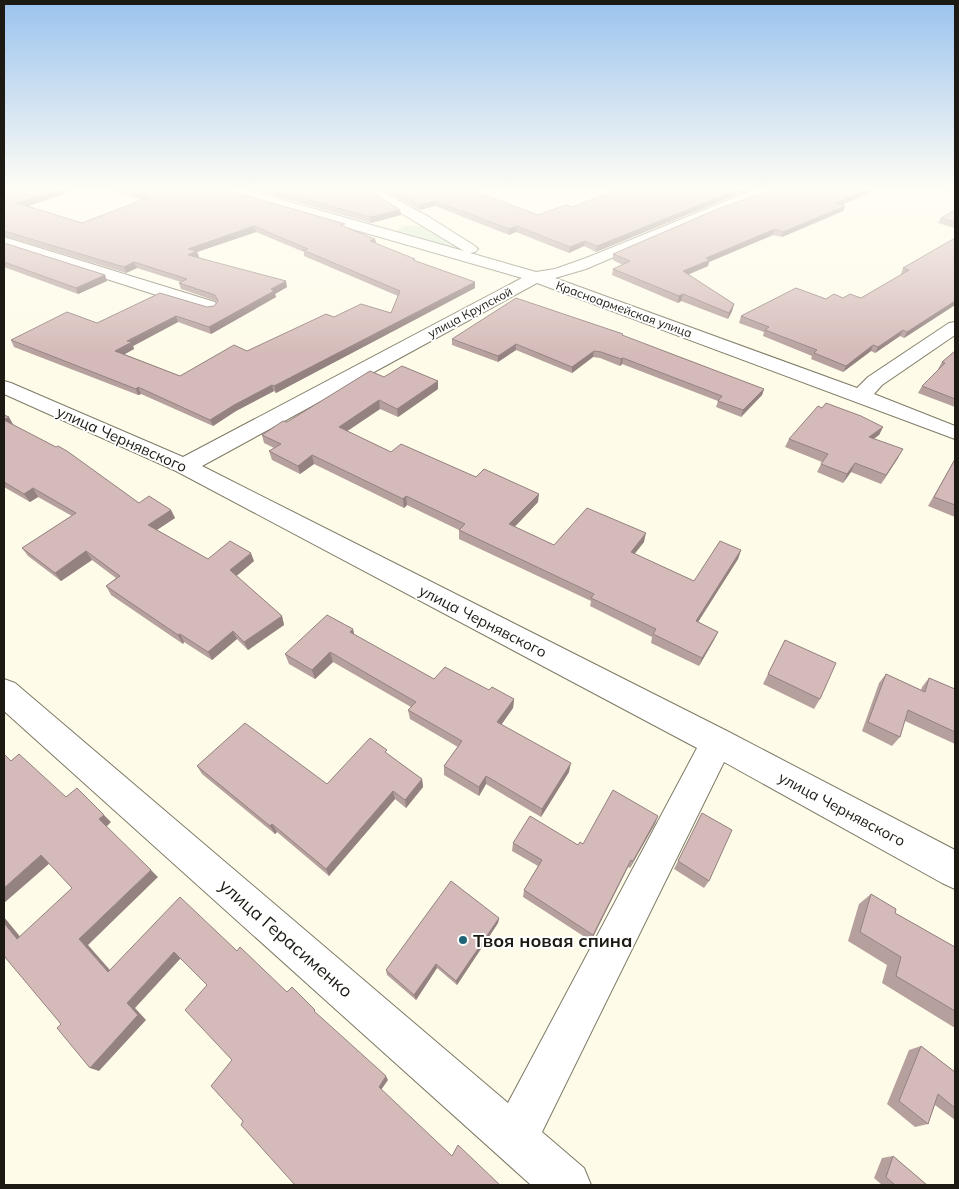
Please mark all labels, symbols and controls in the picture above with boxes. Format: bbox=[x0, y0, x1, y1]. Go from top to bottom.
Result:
street label: Красноармейская улица bbox=[554, 277, 694, 341]
street label: улица Крупской bbox=[425, 283, 515, 341]
street label: улица Чернявского bbox=[54, 402, 190, 476]
street label: улица Чернявского bbox=[416, 581, 550, 661]
street label: улица Чернявского bbox=[775, 768, 909, 850]
street label: улица Герасименко bbox=[214, 874, 358, 1002]
place label: Твоя новая спина bbox=[473, 929, 632, 952]
marker: Твоя новая спина bbox=[457, 934, 469, 946]

